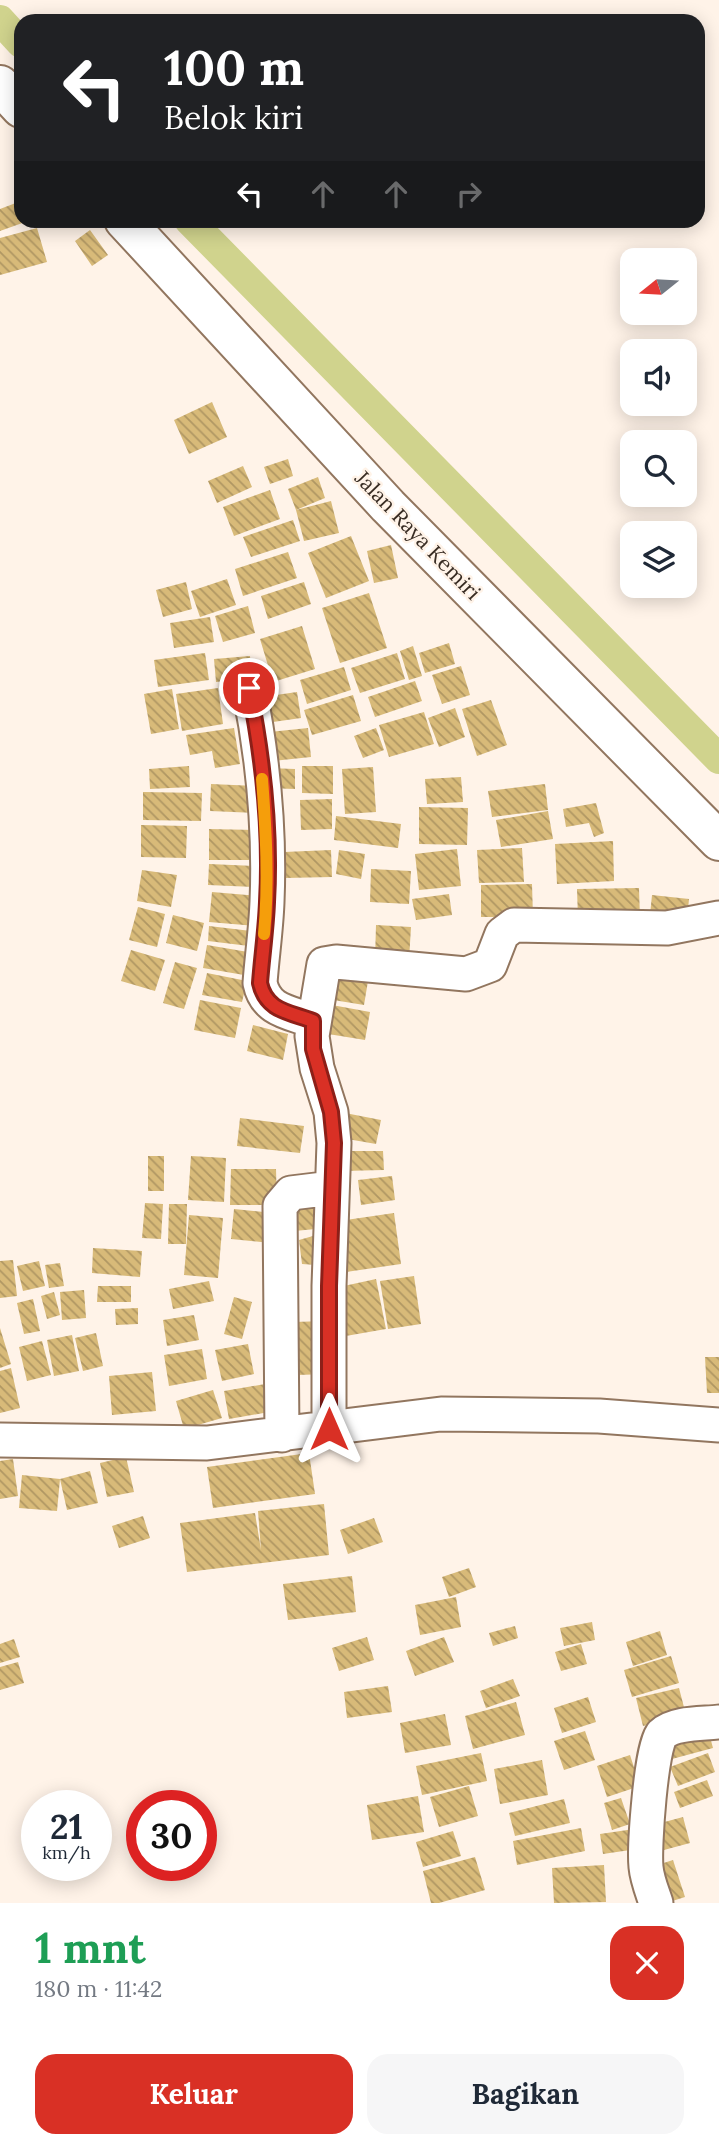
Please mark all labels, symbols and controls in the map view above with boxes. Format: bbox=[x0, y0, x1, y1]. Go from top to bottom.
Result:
text: 100 m bbox=[164, 36, 304, 98]
icon: left bbox=[49, 42, 140, 133]
text: Belok kiri bbox=[164, 97, 303, 138]
icon: left bbox=[231, 175, 269, 213]
icon: ahead bbox=[304, 175, 342, 213]
icon: ahead bbox=[377, 175, 415, 213]
icon: right bbox=[450, 175, 488, 213]
north arrow bbox=[620, 248, 696, 326]
map controls bbox=[620, 248, 697, 598]
button: sound bbox=[620, 339, 697, 416]
button: search bbox=[620, 430, 697, 507]
street label: Jalan Raya Kemiri bbox=[349, 464, 487, 605]
button: layers bbox=[620, 521, 697, 598]
pin bbox=[219, 658, 279, 718]
icon: arrive bbox=[230, 669, 268, 707]
position arrow bbox=[292, 1392, 366, 1466]
speed limit sign: 30 bbox=[126, 1790, 217, 1881]
text: 21 bbox=[50, 1804, 83, 1849]
text: km/h bbox=[42, 1841, 91, 1864]
text: 1 mnt bbox=[35, 1921, 146, 1975]
button: close bbox=[610, 1926, 684, 2000]
text: 180 m · 11:42 bbox=[35, 1974, 162, 2003]
button: Keluar bbox=[35, 2054, 353, 2134]
button: Bagikan bbox=[367, 2054, 684, 2134]

